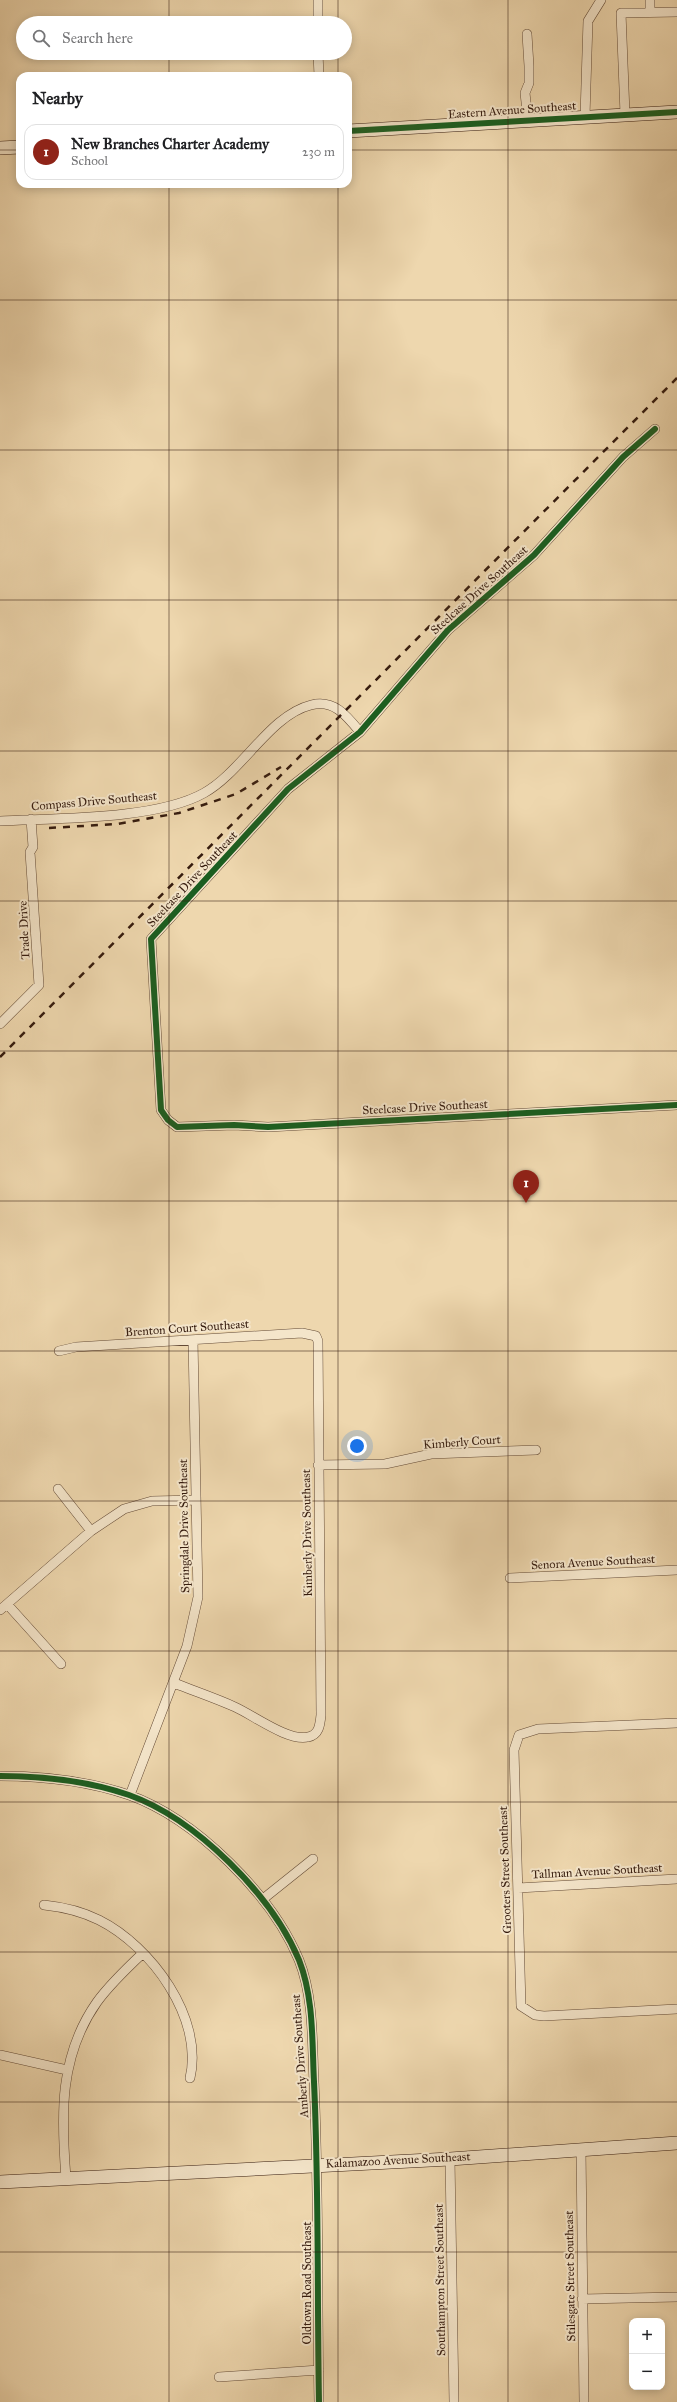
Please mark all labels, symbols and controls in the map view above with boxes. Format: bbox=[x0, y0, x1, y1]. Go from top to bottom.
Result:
search box bbox=[16, 16, 352, 60]
icon: search bbox=[30, 27, 52, 49]
text: Search here bbox=[62, 29, 133, 47]
text: Nearby bbox=[32, 88, 83, 109]
street label: Eastern Avenue Southeast bbox=[447, 98, 577, 121]
text: New Branches Charter Academy bbox=[71, 135, 269, 153]
text: 1 bbox=[43, 144, 49, 160]
text: 230 m bbox=[302, 144, 335, 160]
text: School bbox=[71, 153, 108, 169]
street label: Steelcase Drive Southeast bbox=[428, 542, 531, 637]
street label: Compass Drive Southeast bbox=[31, 788, 158, 813]
street label: Steelcase Drive Southeast bbox=[144, 828, 241, 930]
street label: Trade Drive bbox=[15, 900, 33, 960]
street label: Steelcase Drive Southeast bbox=[362, 1097, 489, 1117]
pin: 1 bbox=[513, 1170, 539, 1203]
street label: Brenton Court Southeast bbox=[125, 1317, 250, 1339]
street label: Kimberly Court bbox=[423, 1432, 502, 1452]
your location bbox=[347, 1436, 367, 1456]
street label: Springdale Drive Southeast bbox=[176, 1458, 193, 1593]
street label: Kimberly Drive Southeast bbox=[299, 1468, 315, 1597]
street label: Senora Avenue Southeast bbox=[531, 1552, 656, 1572]
street label: Grooters Street Southeast bbox=[496, 1805, 514, 1934]
street label: Tallman Avenue Southeast bbox=[531, 1861, 663, 1881]
street label: Amberly Drive Southeast bbox=[289, 1993, 311, 2119]
street label: Kalamazoo Avenue Southeast bbox=[325, 2149, 472, 2171]
street label: Southampton Street Southeast bbox=[432, 2203, 448, 2356]
street label: Stilesgate Street Southeast bbox=[562, 2210, 579, 2342]
street label: Oldtown Road Southeast bbox=[300, 2221, 314, 2344]
map controls bbox=[629, 2318, 665, 2390]
button: + bbox=[629, 2318, 665, 2354]
button: − bbox=[629, 2354, 665, 2390]

